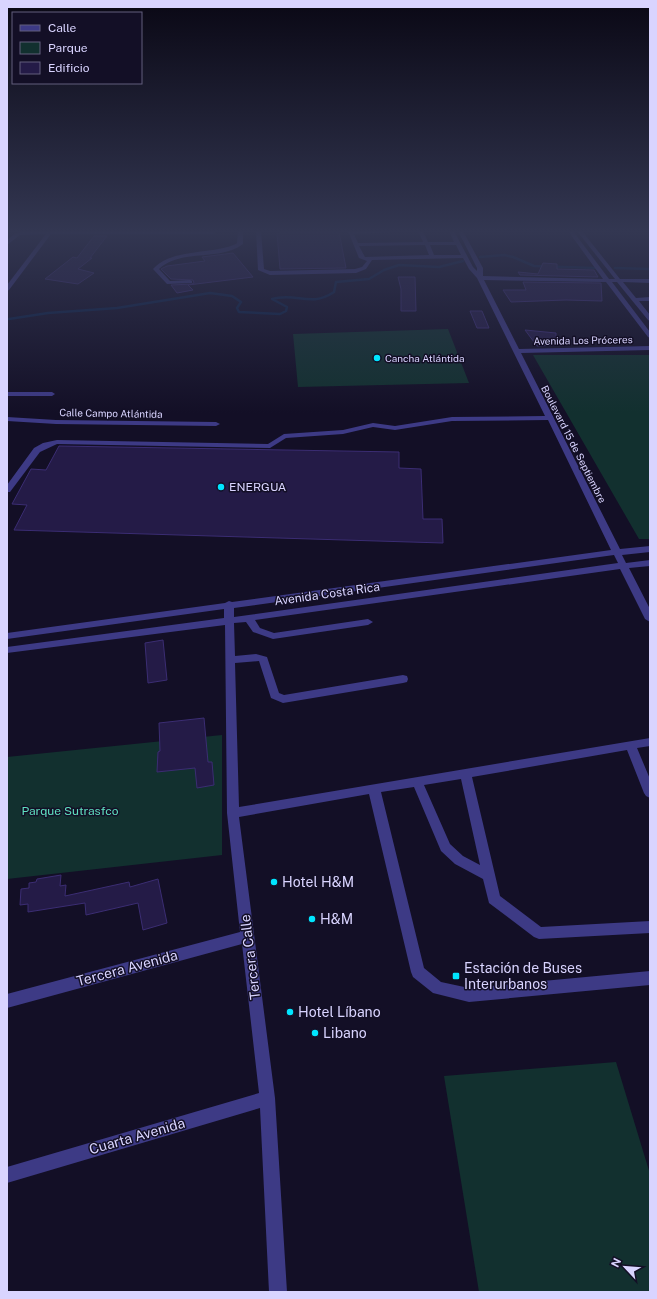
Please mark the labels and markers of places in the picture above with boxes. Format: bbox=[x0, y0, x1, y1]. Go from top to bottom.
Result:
place label: Cancha Atlántida bbox=[385, 352, 465, 364]
marker: Cancha Atlántida bbox=[372, 353, 382, 363]
place label: ENERGUA bbox=[229, 480, 287, 494]
marker: ENERGUA bbox=[216, 482, 226, 492]
place label: Hotel H&M bbox=[282, 874, 354, 890]
marker: Hotel H&M bbox=[269, 877, 279, 887]
place label: H&M bbox=[320, 911, 353, 927]
marker: H&M bbox=[307, 914, 317, 924]
place label: Estación de Buses Interurbanos bbox=[464, 960, 582, 992]
marker: Estación de Buses Interurbanos bbox=[451, 971, 461, 981]
place label: Hotel Líbano bbox=[298, 1004, 381, 1020]
marker: Hotel Líbano bbox=[285, 1007, 295, 1017]
place label: Libano bbox=[323, 1025, 367, 1041]
marker: Libano bbox=[310, 1028, 320, 1038]

